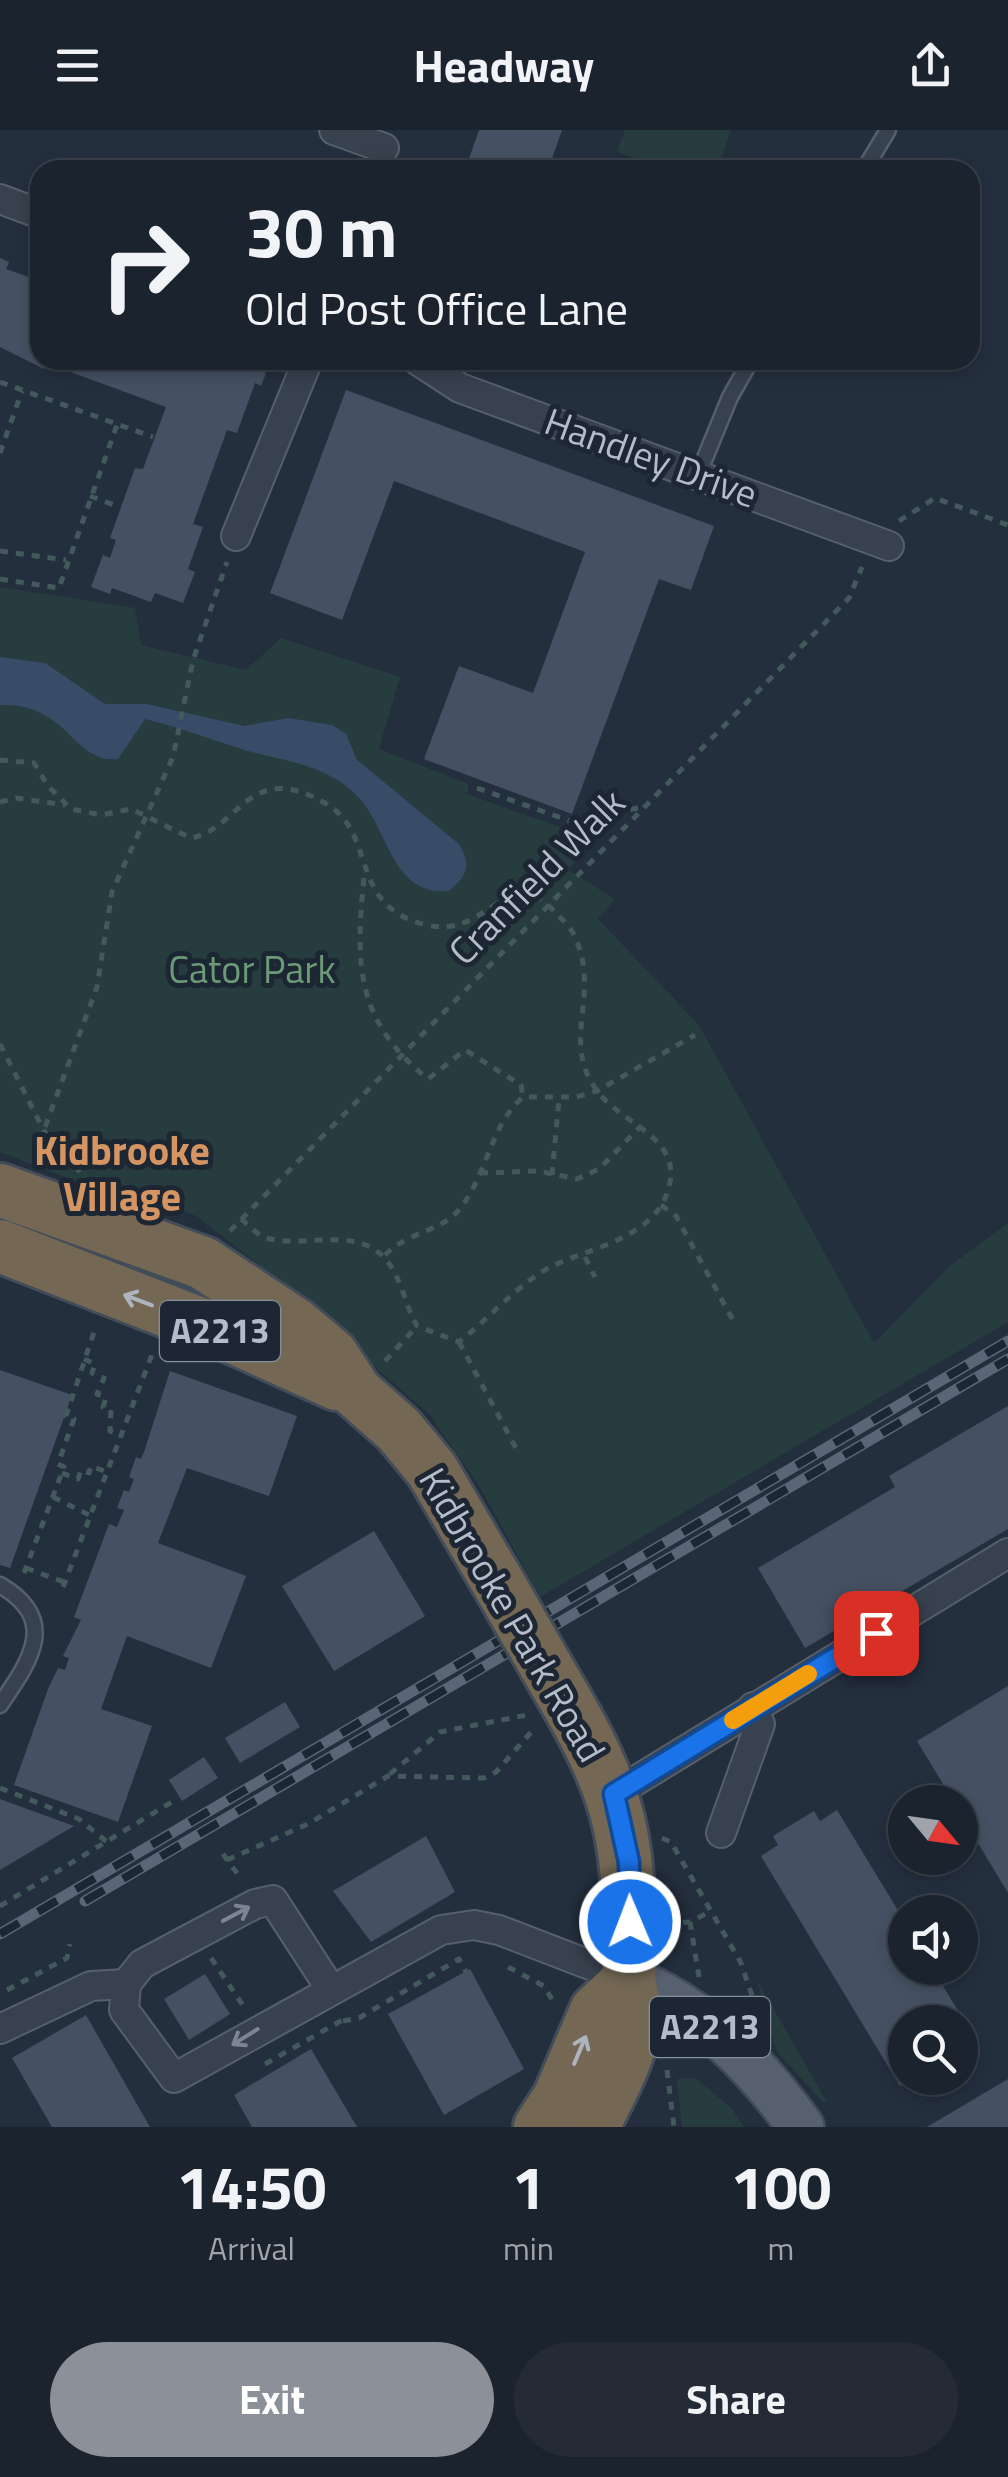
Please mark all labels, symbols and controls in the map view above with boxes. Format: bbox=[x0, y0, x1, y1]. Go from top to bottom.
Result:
text: Headway bbox=[414, 31, 594, 99]
icon: menu bbox=[50, 38, 105, 93]
icon: share bbox=[903, 38, 958, 93]
text: 30 m bbox=[245, 178, 398, 284]
icon: right bbox=[80, 200, 210, 330]
text: Old Post Office Lane bbox=[245, 274, 628, 342]
street label: Handley Drive bbox=[537, 392, 766, 522]
street label: Cranfield Walk bbox=[435, 775, 638, 978]
park label: Cator Park bbox=[168, 940, 336, 998]
district label: Kidbrooke Village bbox=[34, 1120, 210, 1227]
one-way arrow bbox=[123, 1290, 154, 1308]
road number: A2213 bbox=[160, 1301, 280, 1361]
street label: Kidbrooke Park Road bbox=[405, 1456, 621, 1773]
pin bbox=[834, 1591, 919, 1676]
icon: arrive bbox=[849, 1606, 904, 1661]
north arrow bbox=[888, 1785, 978, 1875]
map controls bbox=[888, 1785, 978, 2095]
position arrow bbox=[578, 1870, 682, 1974]
button: sound bbox=[888, 1895, 978, 1985]
one-way arrow bbox=[220, 1904, 250, 1924]
road number: A2213 bbox=[650, 1997, 770, 2057]
button: search bbox=[888, 2005, 978, 2095]
one-way arrow bbox=[231, 2027, 260, 2047]
one-way arrow bbox=[572, 2035, 590, 2066]
text: 14:50 bbox=[177, 2141, 326, 2232]
text: 1 bbox=[512, 2141, 545, 2232]
text: 100 bbox=[731, 2141, 831, 2232]
text: Arrival bbox=[208, 2224, 295, 2272]
text: min bbox=[503, 2224, 554, 2272]
text: m bbox=[768, 2224, 794, 2272]
button: Exit bbox=[50, 2342, 494, 2457]
button: Share bbox=[514, 2342, 958, 2457]

